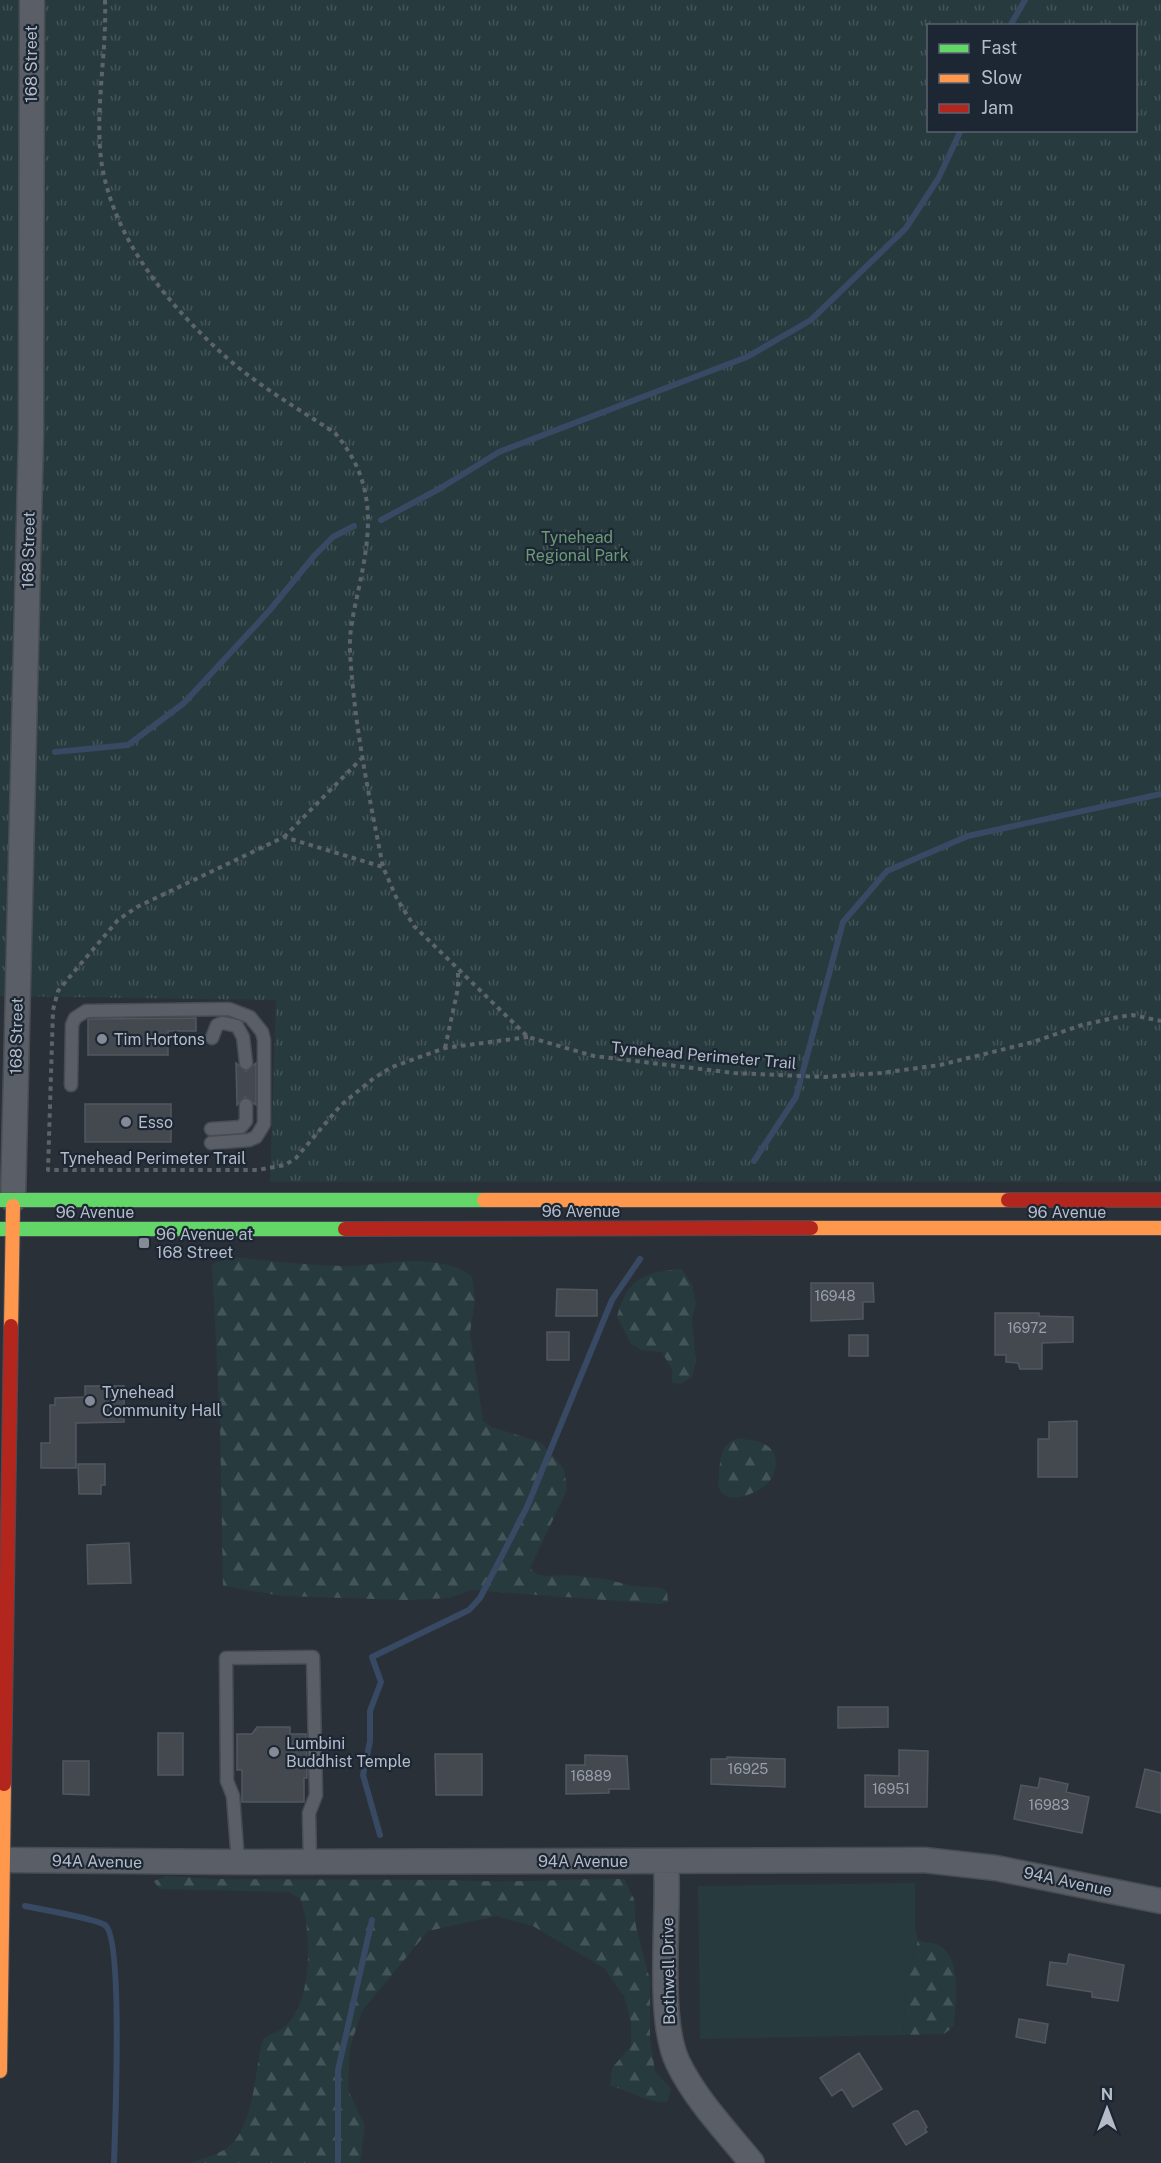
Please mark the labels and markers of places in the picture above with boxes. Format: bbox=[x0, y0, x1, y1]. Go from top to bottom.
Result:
place label: Tim Hortons bbox=[114, 1030, 205, 1049]
marker: Tim Hortons bbox=[95, 1032, 109, 1046]
place label: Esso bbox=[138, 1113, 173, 1132]
marker: Esso bbox=[119, 1115, 133, 1129]
place label: 96 Avenue at 168 Street bbox=[156, 1225, 253, 1262]
marker: 96 Avenue at 168 Street bbox=[137, 1236, 151, 1250]
place label: Tynehead Community Hall bbox=[102, 1383, 222, 1420]
marker: Tynehead Community Hall bbox=[83, 1394, 97, 1408]
place label: Lumbini Buddhist Temple bbox=[286, 1734, 411, 1771]
marker: Lumbini Buddhist Temple bbox=[267, 1745, 281, 1759]

